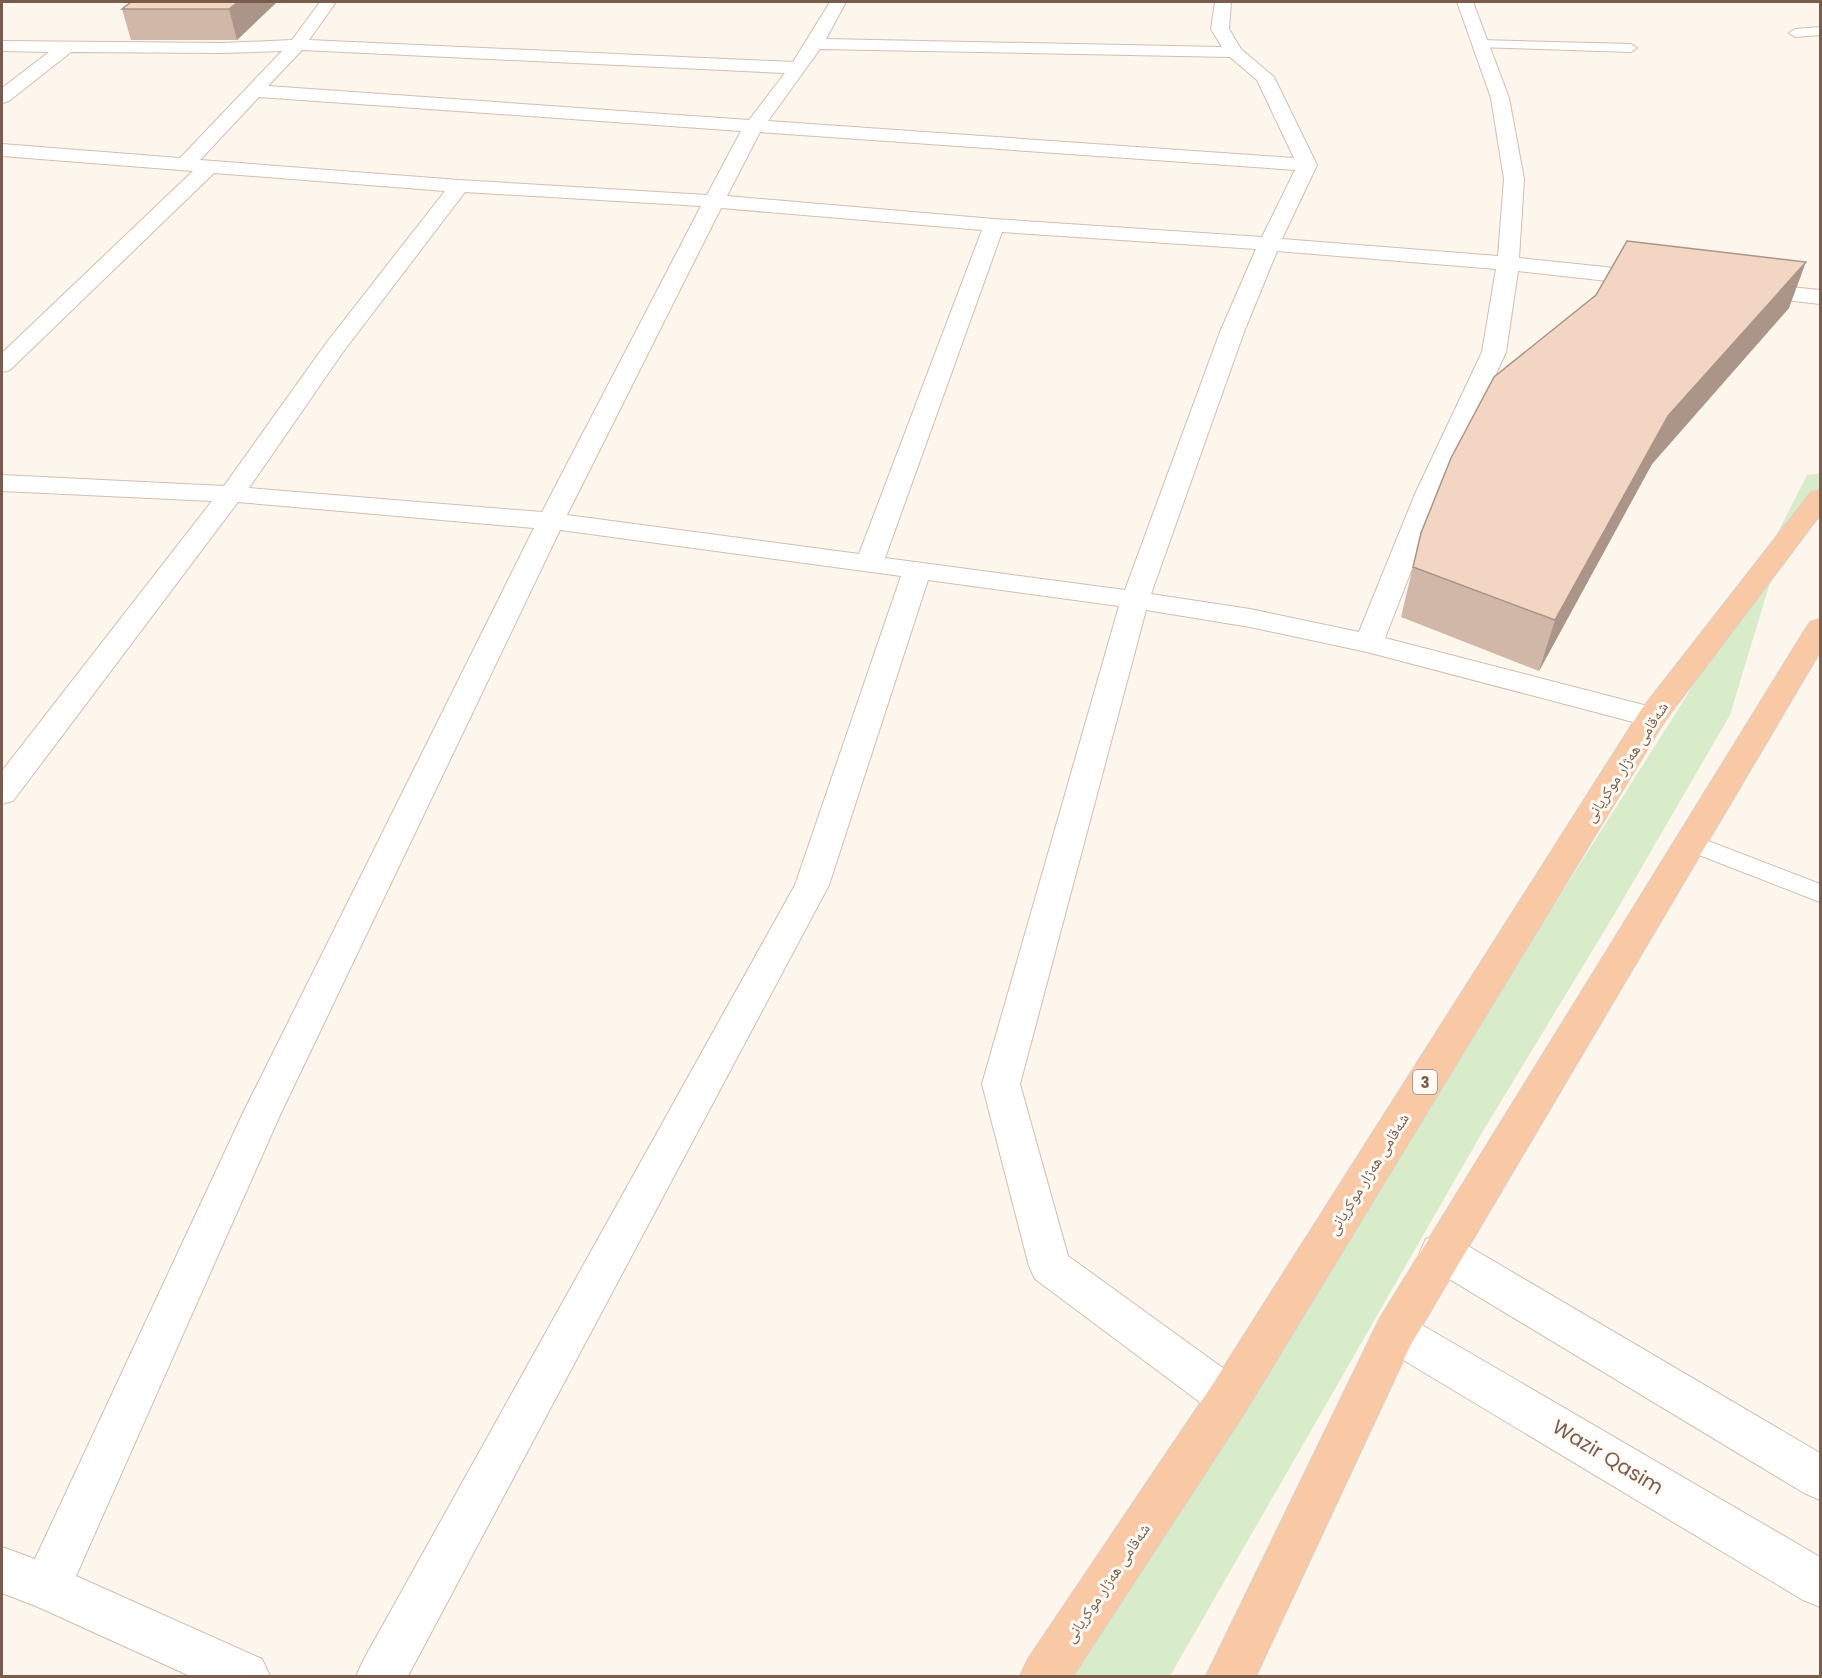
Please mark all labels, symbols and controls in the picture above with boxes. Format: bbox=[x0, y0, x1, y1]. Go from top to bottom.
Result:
street label: شەقامی ھەژار موکریانی bbox=[1578, 697, 1674, 827]
road number: 3 bbox=[1413, 1070, 1437, 1094]
street label: شەقامی ھەژار موکریانی bbox=[1321, 1109, 1415, 1239]
street label: Wazir Qasim bbox=[1547, 1413, 1669, 1501]
street label: شەقامی ھەژار موکریانی bbox=[1058, 1519, 1156, 1647]

